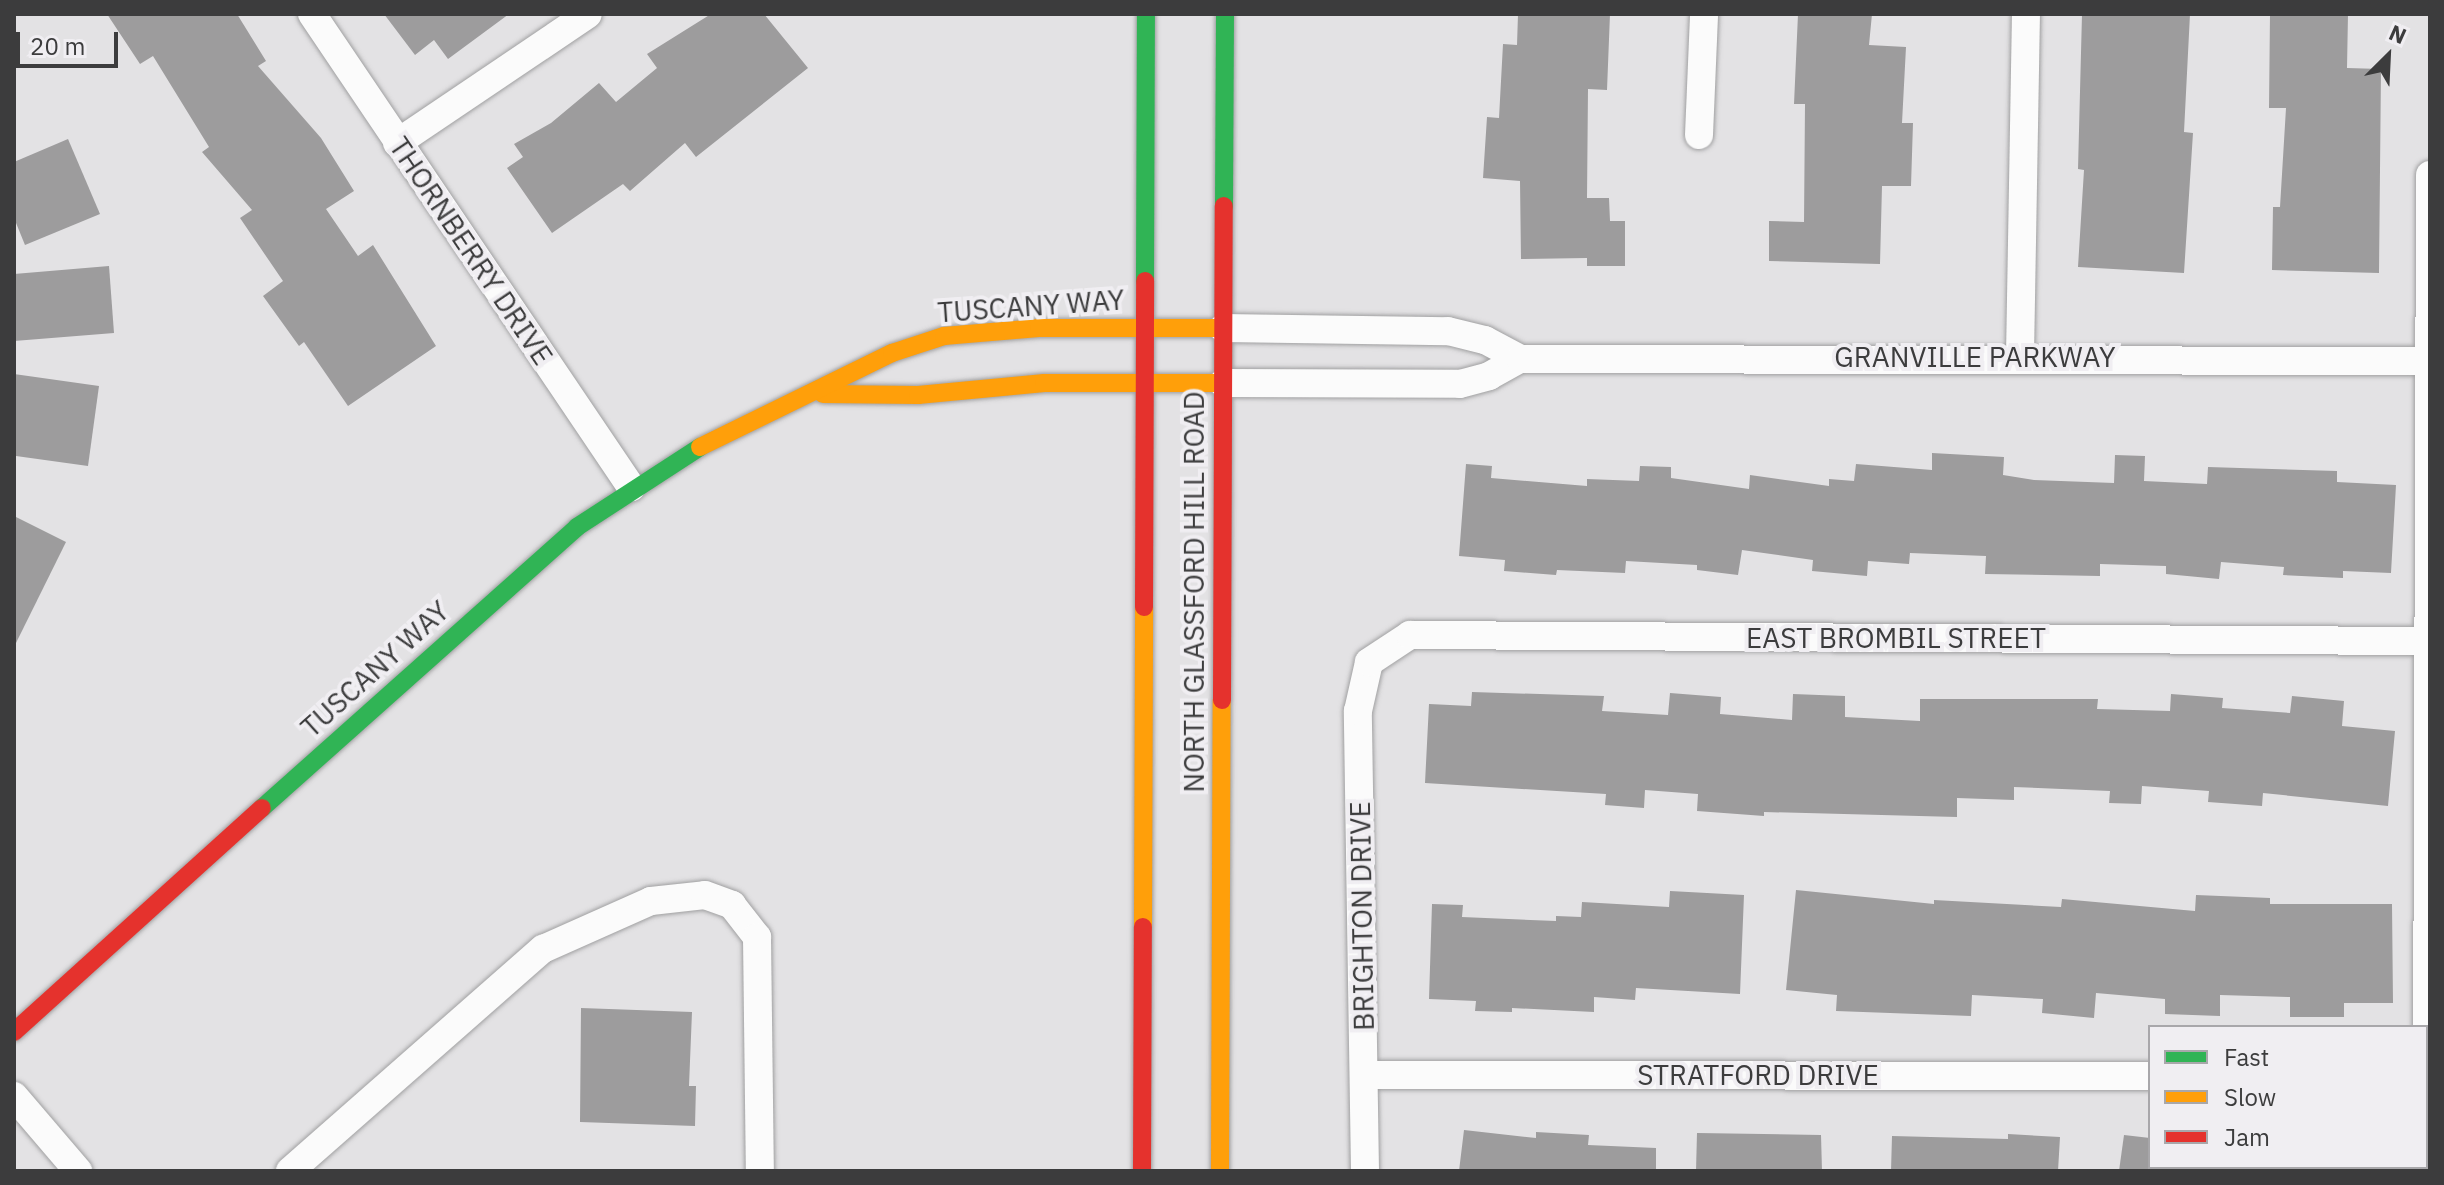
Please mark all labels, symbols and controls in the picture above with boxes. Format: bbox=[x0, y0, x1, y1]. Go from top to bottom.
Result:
scale bar bbox=[20, 16, 122, 66]
north arrow bbox=[2348, 16, 2428, 96]
text: N bbox=[2385, 17, 2411, 50]
text: 20 m bbox=[30, 30, 85, 62]
street label: THORNBERRY DRIVE bbox=[382, 131, 560, 371]
street label: TUSCANY WAY bbox=[936, 283, 1126, 329]
street label: GRANVILLE PARKWAY bbox=[1834, 340, 2116, 374]
street label: NORTH GLASSFORD HILL ROAD bbox=[1177, 391, 1211, 793]
street label: TUSCANY WAY bbox=[294, 594, 456, 744]
street label: EAST BROMBIL STREET bbox=[1746, 621, 2046, 655]
street label: BRIGHTON DRIVE bbox=[1343, 801, 1381, 1031]
legend bbox=[2148, 1025, 2428, 1169]
text: Fast bbox=[2224, 1041, 2269, 1073]
street label: STRATFORD DRIVE bbox=[1637, 1058, 1879, 1092]
text: Slow bbox=[2224, 1081, 2276, 1113]
text: Jam bbox=[2224, 1121, 2270, 1153]

